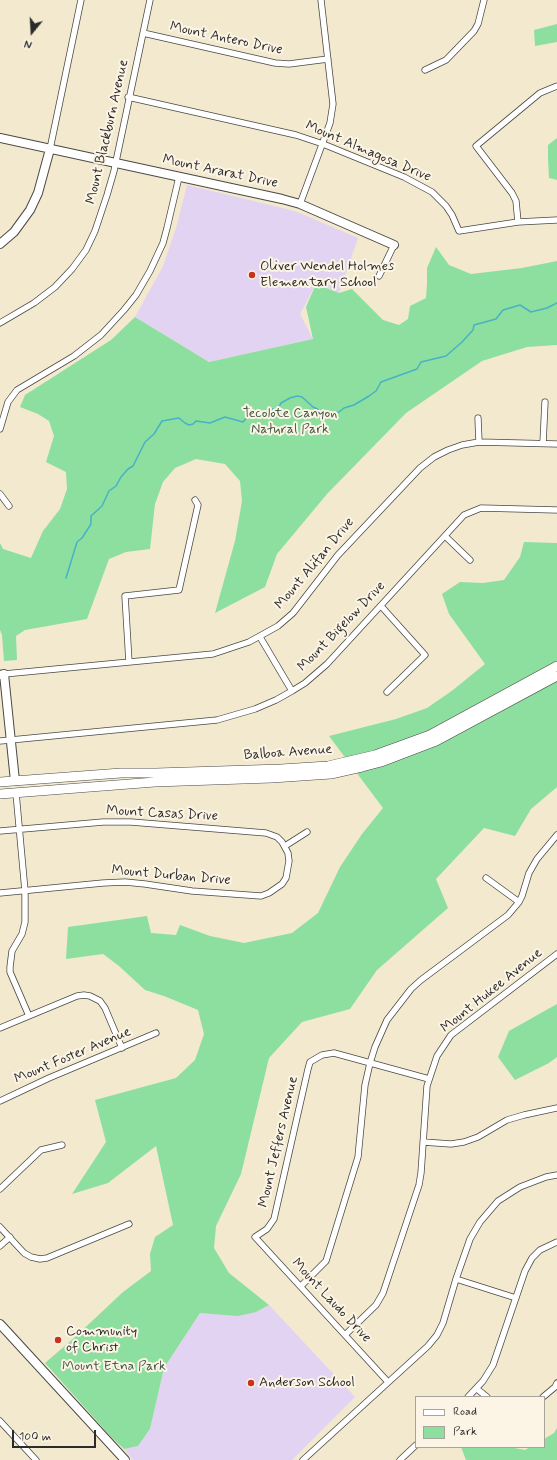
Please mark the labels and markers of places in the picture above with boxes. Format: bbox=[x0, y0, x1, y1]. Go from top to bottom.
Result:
place label: Oliver Wendel Holmes Elementary School bbox=[260, 259, 394, 292]
marker: Oliver Wendel Holmes Elementary School bbox=[247, 270, 257, 280]
place label: Community of Christ bbox=[66, 1324, 137, 1356]
marker: Community of Christ bbox=[53, 1335, 63, 1345]
place label: Anderson School bbox=[259, 1375, 355, 1391]
marker: Anderson School bbox=[246, 1378, 256, 1388]

